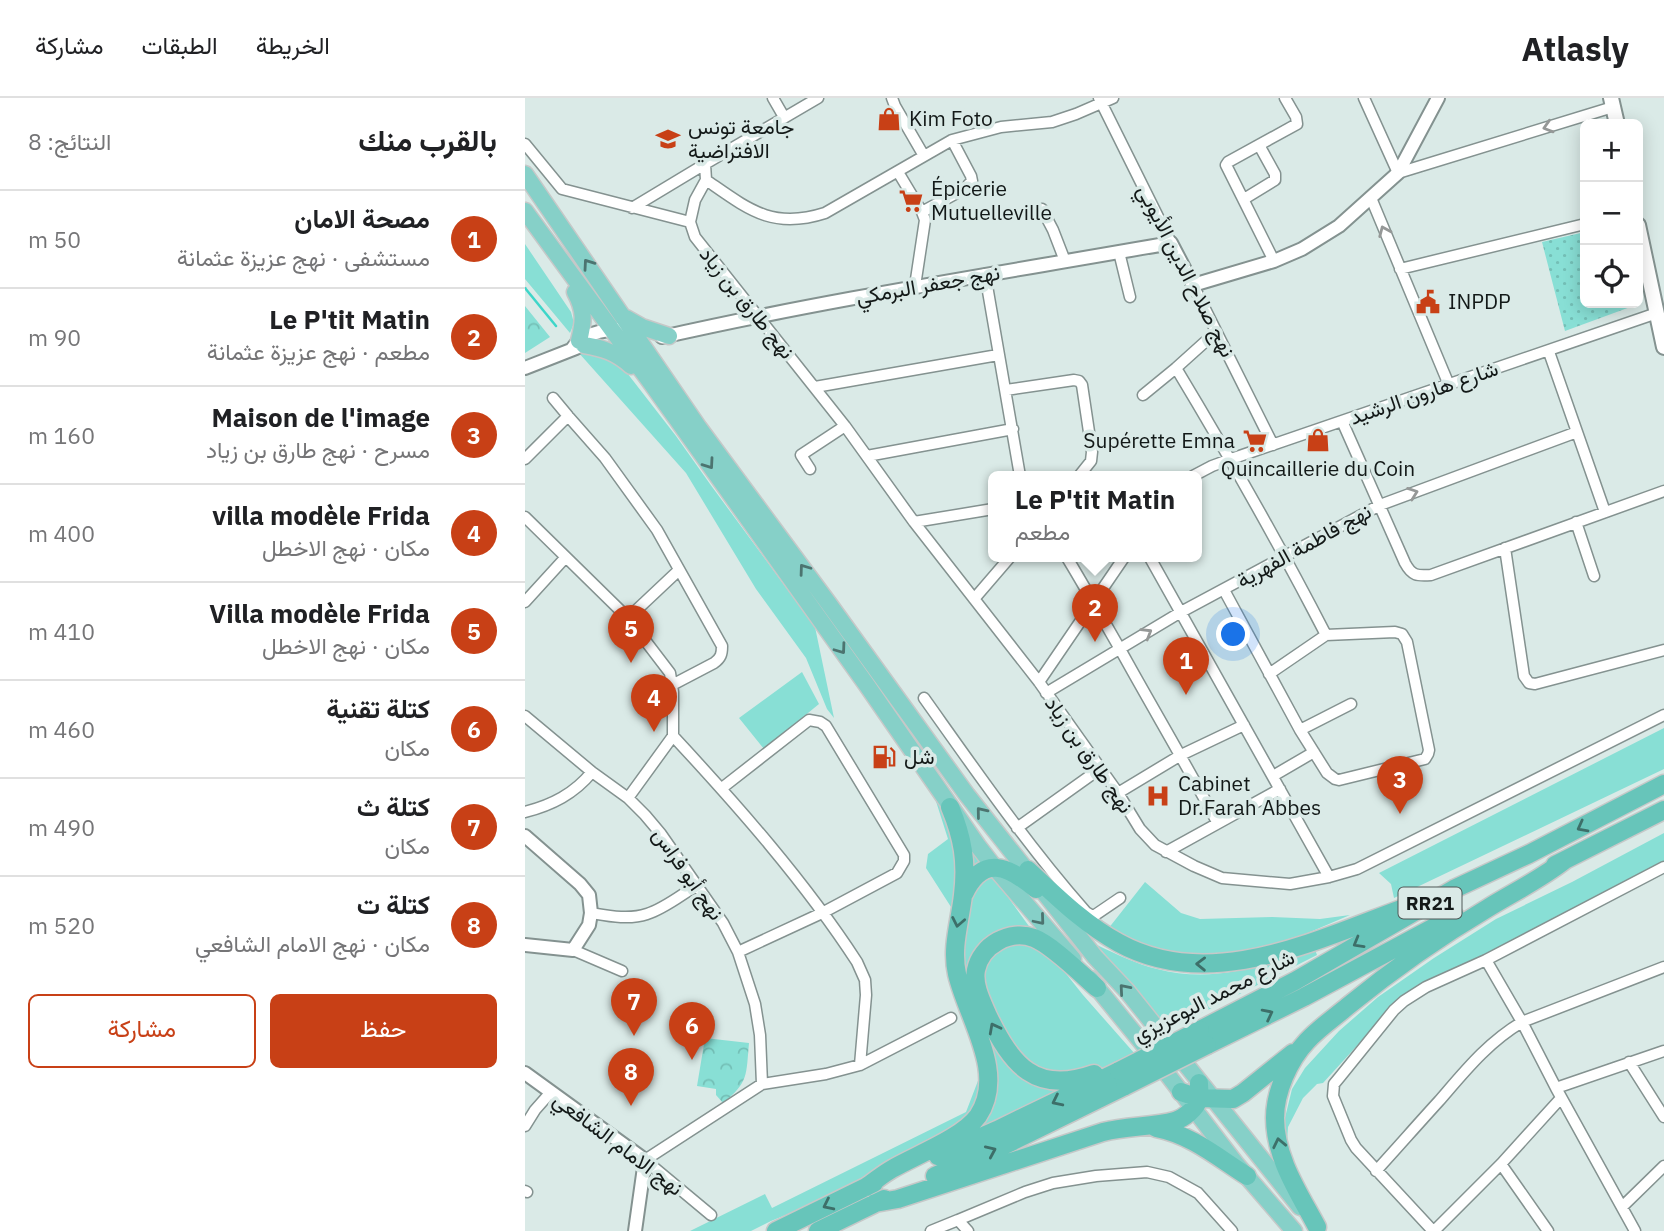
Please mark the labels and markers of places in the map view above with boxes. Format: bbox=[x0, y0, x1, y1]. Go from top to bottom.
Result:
place label: Kim Foto bbox=[909, 104, 993, 132]
shop icon: Kim Foto bbox=[875, 105, 903, 133]
place label: جامعة تونس الافتراضية bbox=[688, 112, 794, 164]
school or university icon: جامعة تونس الافتراضية bbox=[654, 125, 682, 153]
place label: Épicerie Mutuelleville bbox=[931, 174, 1052, 226]
supermarket icon: Épicerie Mutuelleville bbox=[897, 187, 925, 215]
place label: INPDP bbox=[1448, 287, 1511, 315]
public building icon: INPDP bbox=[1414, 288, 1442, 316]
place label: Supérette Emna bbox=[1083, 426, 1235, 454]
shop icon: Quincaillerie du Coin bbox=[1304, 426, 1332, 454]
supermarket icon: Supérette Emna bbox=[1241, 427, 1269, 455]
place label: Quincaillerie du Coin bbox=[1221, 454, 1415, 482]
pin: 2 bbox=[1072, 584, 1118, 642]
pin: 5 bbox=[608, 605, 654, 663]
pin: 1 bbox=[1163, 637, 1209, 695]
pin: 4 bbox=[631, 674, 677, 732]
place label: شل bbox=[904, 742, 935, 770]
fuel station icon: شل bbox=[870, 743, 898, 771]
pin: 3 bbox=[1377, 756, 1423, 814]
place label: Cabinet Dr.Farah Abbes bbox=[1178, 769, 1321, 821]
hospital icon: Cabinet Dr.Farah Abbes bbox=[1144, 782, 1172, 810]
pin: 7 bbox=[611, 978, 657, 1036]
pin: 6 bbox=[669, 1002, 715, 1060]
pin: 8 bbox=[608, 1048, 654, 1106]

